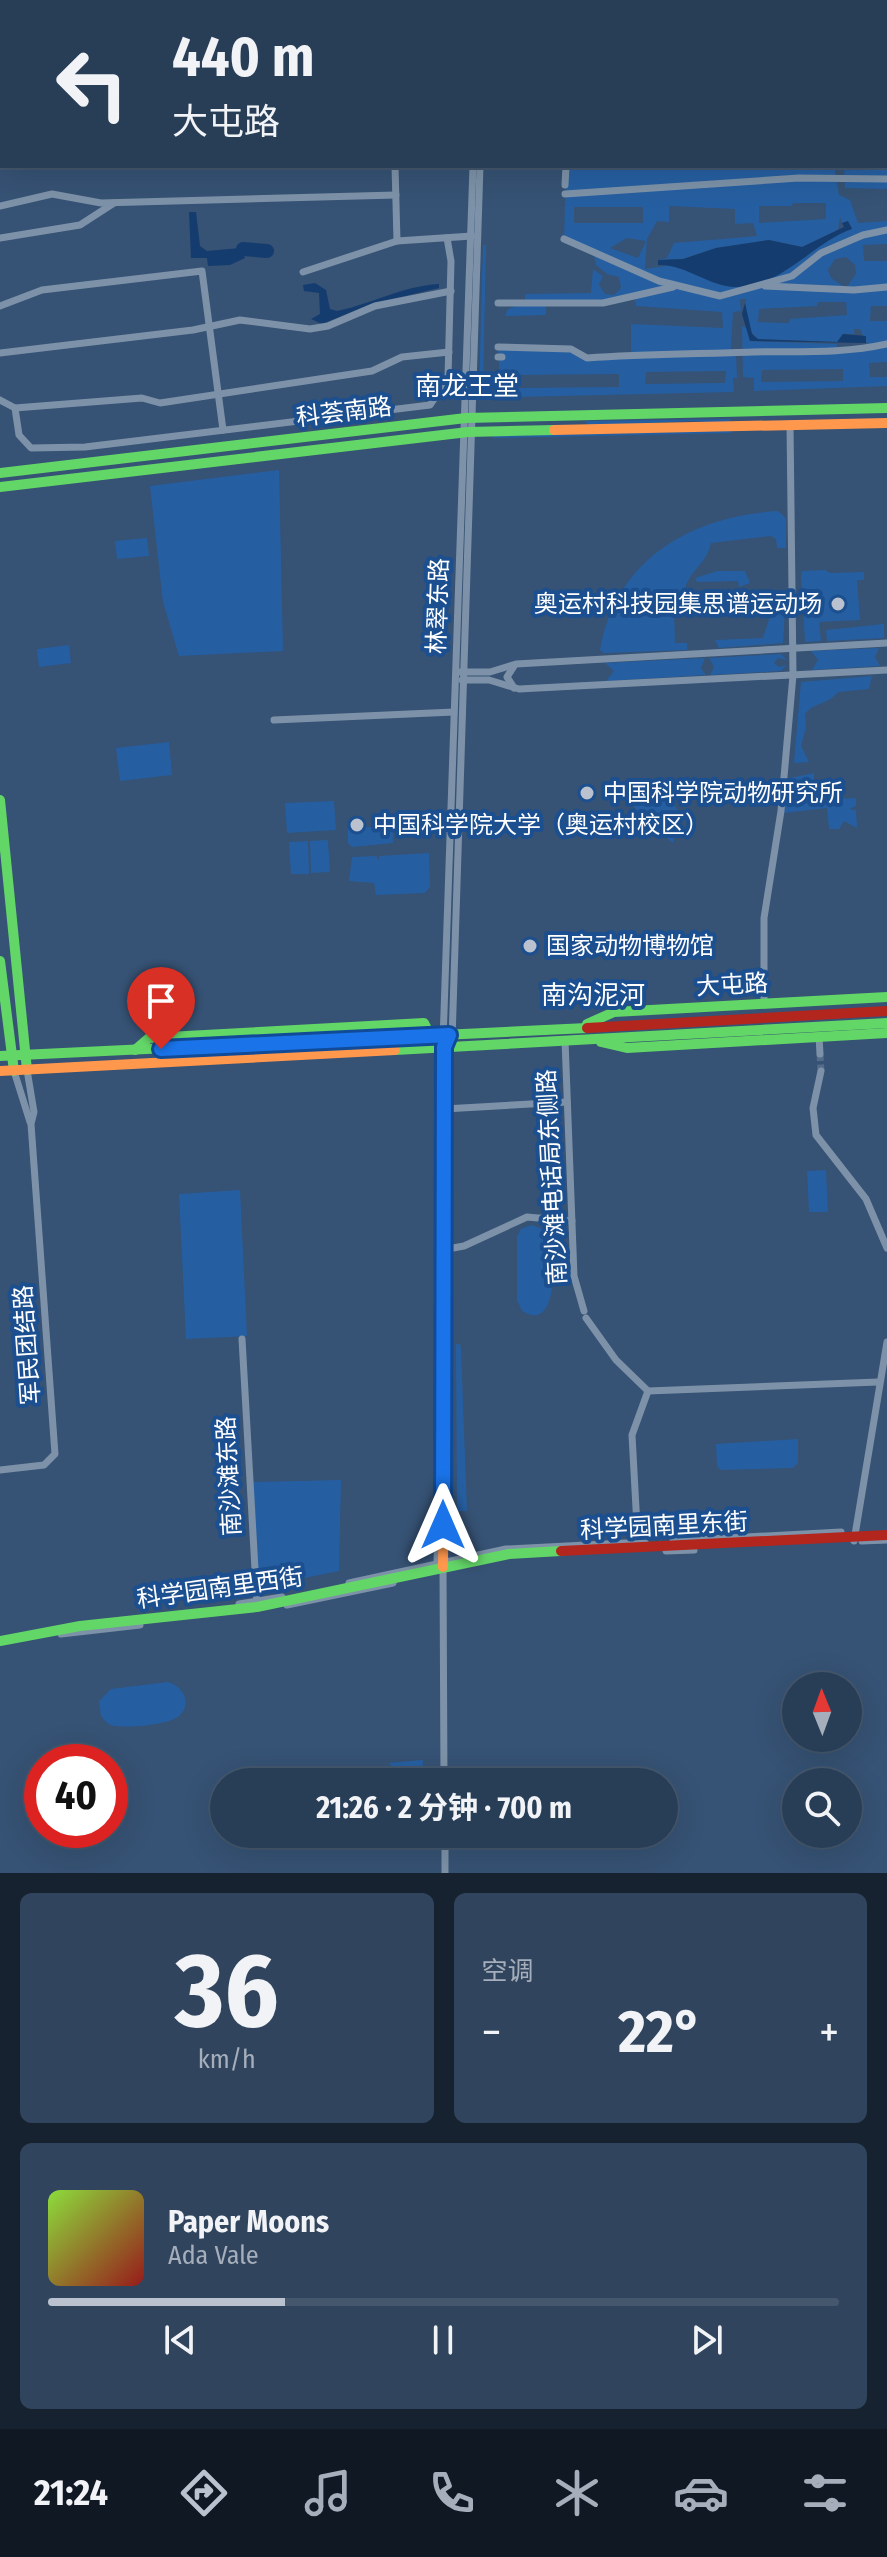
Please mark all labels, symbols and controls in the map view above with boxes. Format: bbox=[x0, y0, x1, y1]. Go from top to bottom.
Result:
text: 440 m bbox=[172, 24, 315, 91]
icon: left bbox=[40, 32, 144, 136]
text: 大屯路 bbox=[172, 100, 280, 144]
district label: 南龙王堂 bbox=[415, 371, 519, 402]
street label: 科荟南路 bbox=[295, 392, 393, 432]
street label: 林翠东路 bbox=[422, 558, 454, 654]
place label: 奥运村科技园集思谱运动场 bbox=[534, 590, 822, 618]
marker: 奥运村科技园集思谱运动场 bbox=[829, 595, 847, 613]
place label: 中国科学院动物研究所 bbox=[603, 779, 843, 807]
marker: 中国科学院动物研究所 bbox=[578, 784, 596, 802]
place label: 中国科学院大学（奥运村校区） bbox=[373, 811, 709, 839]
marker: 中国科学院大学（奥运村校区） bbox=[348, 816, 366, 834]
place label: 国家动物博物馆 bbox=[546, 932, 714, 960]
marker: 国家动物博物馆 bbox=[521, 937, 539, 955]
pin bbox=[127, 967, 195, 1049]
street label: 大屯路 bbox=[695, 969, 769, 1001]
icon: arrive bbox=[139, 979, 183, 1023]
district label: 南沟泥河 bbox=[541, 980, 645, 1011]
street label: 南沙滩电话局东侧路 bbox=[532, 1068, 572, 1286]
street label: 军民团结路 bbox=[9, 1284, 45, 1406]
street label: 南沙滩东路 bbox=[212, 1415, 246, 1537]
position arrow bbox=[401, 1483, 485, 1567]
street label: 科学园南里东街 bbox=[579, 1508, 749, 1544]
street label: 科学园南里西街 bbox=[135, 1562, 305, 1614]
north arrow bbox=[782, 1672, 862, 1752]
map controls bbox=[782, 1672, 862, 1848]
speed limit sign: 40 bbox=[24, 1744, 128, 1848]
button: search bbox=[782, 1768, 862, 1848]
text: 21:26 · 2 分钟 · 700 m bbox=[316, 1790, 572, 1826]
text: 36 bbox=[175, 1929, 279, 2054]
text: 空调 bbox=[482, 1956, 534, 1987]
text: 22° bbox=[618, 1996, 702, 2068]
text: − bbox=[482, 2006, 501, 2059]
text: + bbox=[819, 2006, 839, 2059]
text: km/h bbox=[198, 2044, 256, 2075]
text: Paper Moons bbox=[168, 2204, 329, 2240]
text: Ada Vale bbox=[168, 2240, 259, 2271]
icon: previous bbox=[158, 2318, 202, 2362]
icon: pause bbox=[421, 2318, 465, 2362]
icon: next bbox=[685, 2318, 729, 2362]
icon: directions bbox=[176, 2465, 232, 2521]
icon: music bbox=[300, 2465, 356, 2521]
icon: phone bbox=[424, 2465, 480, 2521]
icon: climate bbox=[549, 2465, 605, 2521]
icon: car bbox=[673, 2465, 729, 2521]
icon: filters bbox=[797, 2465, 853, 2521]
text: 21:24 bbox=[34, 2471, 108, 2515]

